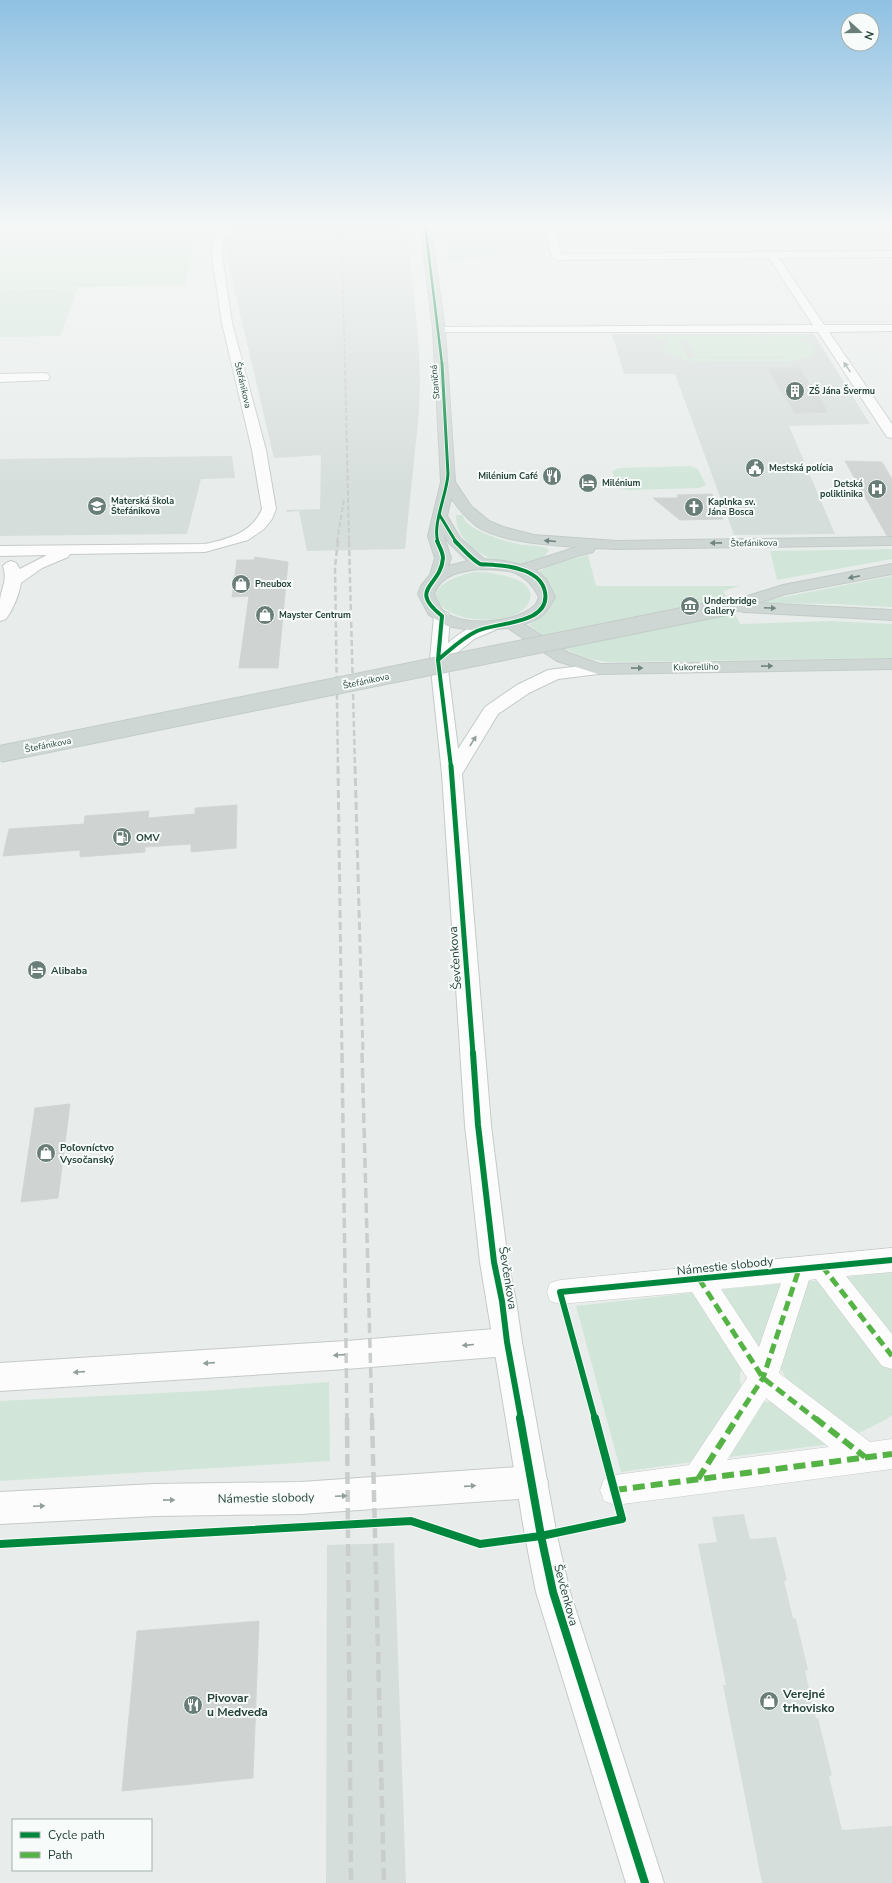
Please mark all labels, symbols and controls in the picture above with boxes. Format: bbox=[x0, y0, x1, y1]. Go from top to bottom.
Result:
north arrow bbox=[840, 12, 880, 52]
text: N bbox=[860, 29, 877, 42]
street label: Štefánikova bbox=[232, 361, 255, 409]
one-way arrow bbox=[843, 362, 851, 372]
street label: Staničná bbox=[427, 364, 442, 400]
building icon: ZŠ Jána Švermu bbox=[784, 380, 806, 402]
place label: ZŠ Jána Švermu bbox=[809, 384, 875, 397]
public building icon: Mestská polícia bbox=[744, 457, 766, 479]
place label: Mestská polícia bbox=[769, 462, 833, 474]
restaurant icon: Milénium Café bbox=[541, 465, 563, 487]
place label: Milénium Café bbox=[478, 470, 538, 482]
hotel icon: Milénium bbox=[577, 472, 599, 494]
place label: Milénium bbox=[602, 477, 641, 489]
place label: Detská poliklinika bbox=[820, 478, 863, 500]
hospital icon: Detská poliklinika bbox=[866, 478, 888, 500]
school or university icon: Materská škola Štefánikova bbox=[86, 495, 108, 517]
place label: Materská škola Štefánikova bbox=[111, 495, 174, 517]
church icon: Kaplnka sv. Jána Bosca bbox=[683, 496, 705, 518]
place label: Kaplnka sv. Jána Bosca bbox=[707, 496, 755, 518]
street label: Štefánikova bbox=[730, 536, 778, 549]
one-way arrow bbox=[544, 537, 556, 544]
one-way arrow bbox=[710, 540, 722, 547]
shop icon: Pneubox bbox=[230, 573, 252, 595]
one-way arrow bbox=[848, 574, 860, 580]
place label: Pneubox bbox=[255, 578, 292, 590]
museum icon: Underbridge Gallery bbox=[679, 595, 701, 617]
place label: Underbridge Gallery bbox=[704, 595, 757, 617]
shop icon: Mayster Centrum bbox=[254, 604, 276, 626]
one-way arrow bbox=[764, 605, 776, 612]
place label: Mayster Centrum bbox=[279, 609, 351, 621]
street label: Kukorelliho bbox=[673, 661, 719, 673]
one-way arrow bbox=[761, 663, 774, 669]
one-way arrow bbox=[631, 665, 644, 671]
street label: Štefánikova bbox=[342, 669, 390, 692]
street label: Štefánikova bbox=[24, 734, 72, 755]
one-way arrow bbox=[469, 735, 476, 747]
fuel station icon: OMV bbox=[111, 826, 133, 848]
place label: OMV bbox=[136, 831, 161, 845]
street label: Ševčenkova bbox=[445, 926, 465, 990]
hotel icon: Alibaba bbox=[26, 959, 48, 981]
place label: Alibaba bbox=[51, 964, 87, 978]
place label: Poľovníctvo Vysočanský bbox=[59, 1141, 115, 1167]
shop icon: Poľovníctvo Vysočanský bbox=[35, 1142, 57, 1164]
street label: Ševčenkova bbox=[495, 1245, 521, 1311]
street label: Námestie slobody bbox=[676, 1253, 775, 1279]
one-way arrow bbox=[462, 1341, 474, 1348]
one-way arrow bbox=[333, 1352, 345, 1359]
one-way arrow bbox=[203, 1360, 215, 1367]
one-way arrow bbox=[73, 1368, 85, 1375]
one-way arrow bbox=[464, 1483, 476, 1490]
street label: Námestie slobody bbox=[217, 1489, 315, 1507]
one-way arrow bbox=[335, 1493, 348, 1499]
one-way arrow bbox=[163, 1497, 176, 1503]
one-way arrow bbox=[33, 1503, 46, 1509]
street label: Ševčenkova bbox=[550, 1562, 582, 1628]
place label: Verejné trhovisko bbox=[782, 1686, 835, 1716]
place label: Pivovar u Medveďa bbox=[207, 1690, 268, 1720]
shop icon: Verejné trhovisko bbox=[758, 1690, 780, 1712]
restaurant icon: Pivovar u Medveďa bbox=[182, 1694, 204, 1716]
legend bbox=[12, 1819, 152, 1871]
text: Cycle path bbox=[48, 1827, 105, 1843]
text: Path bbox=[48, 1847, 73, 1863]

